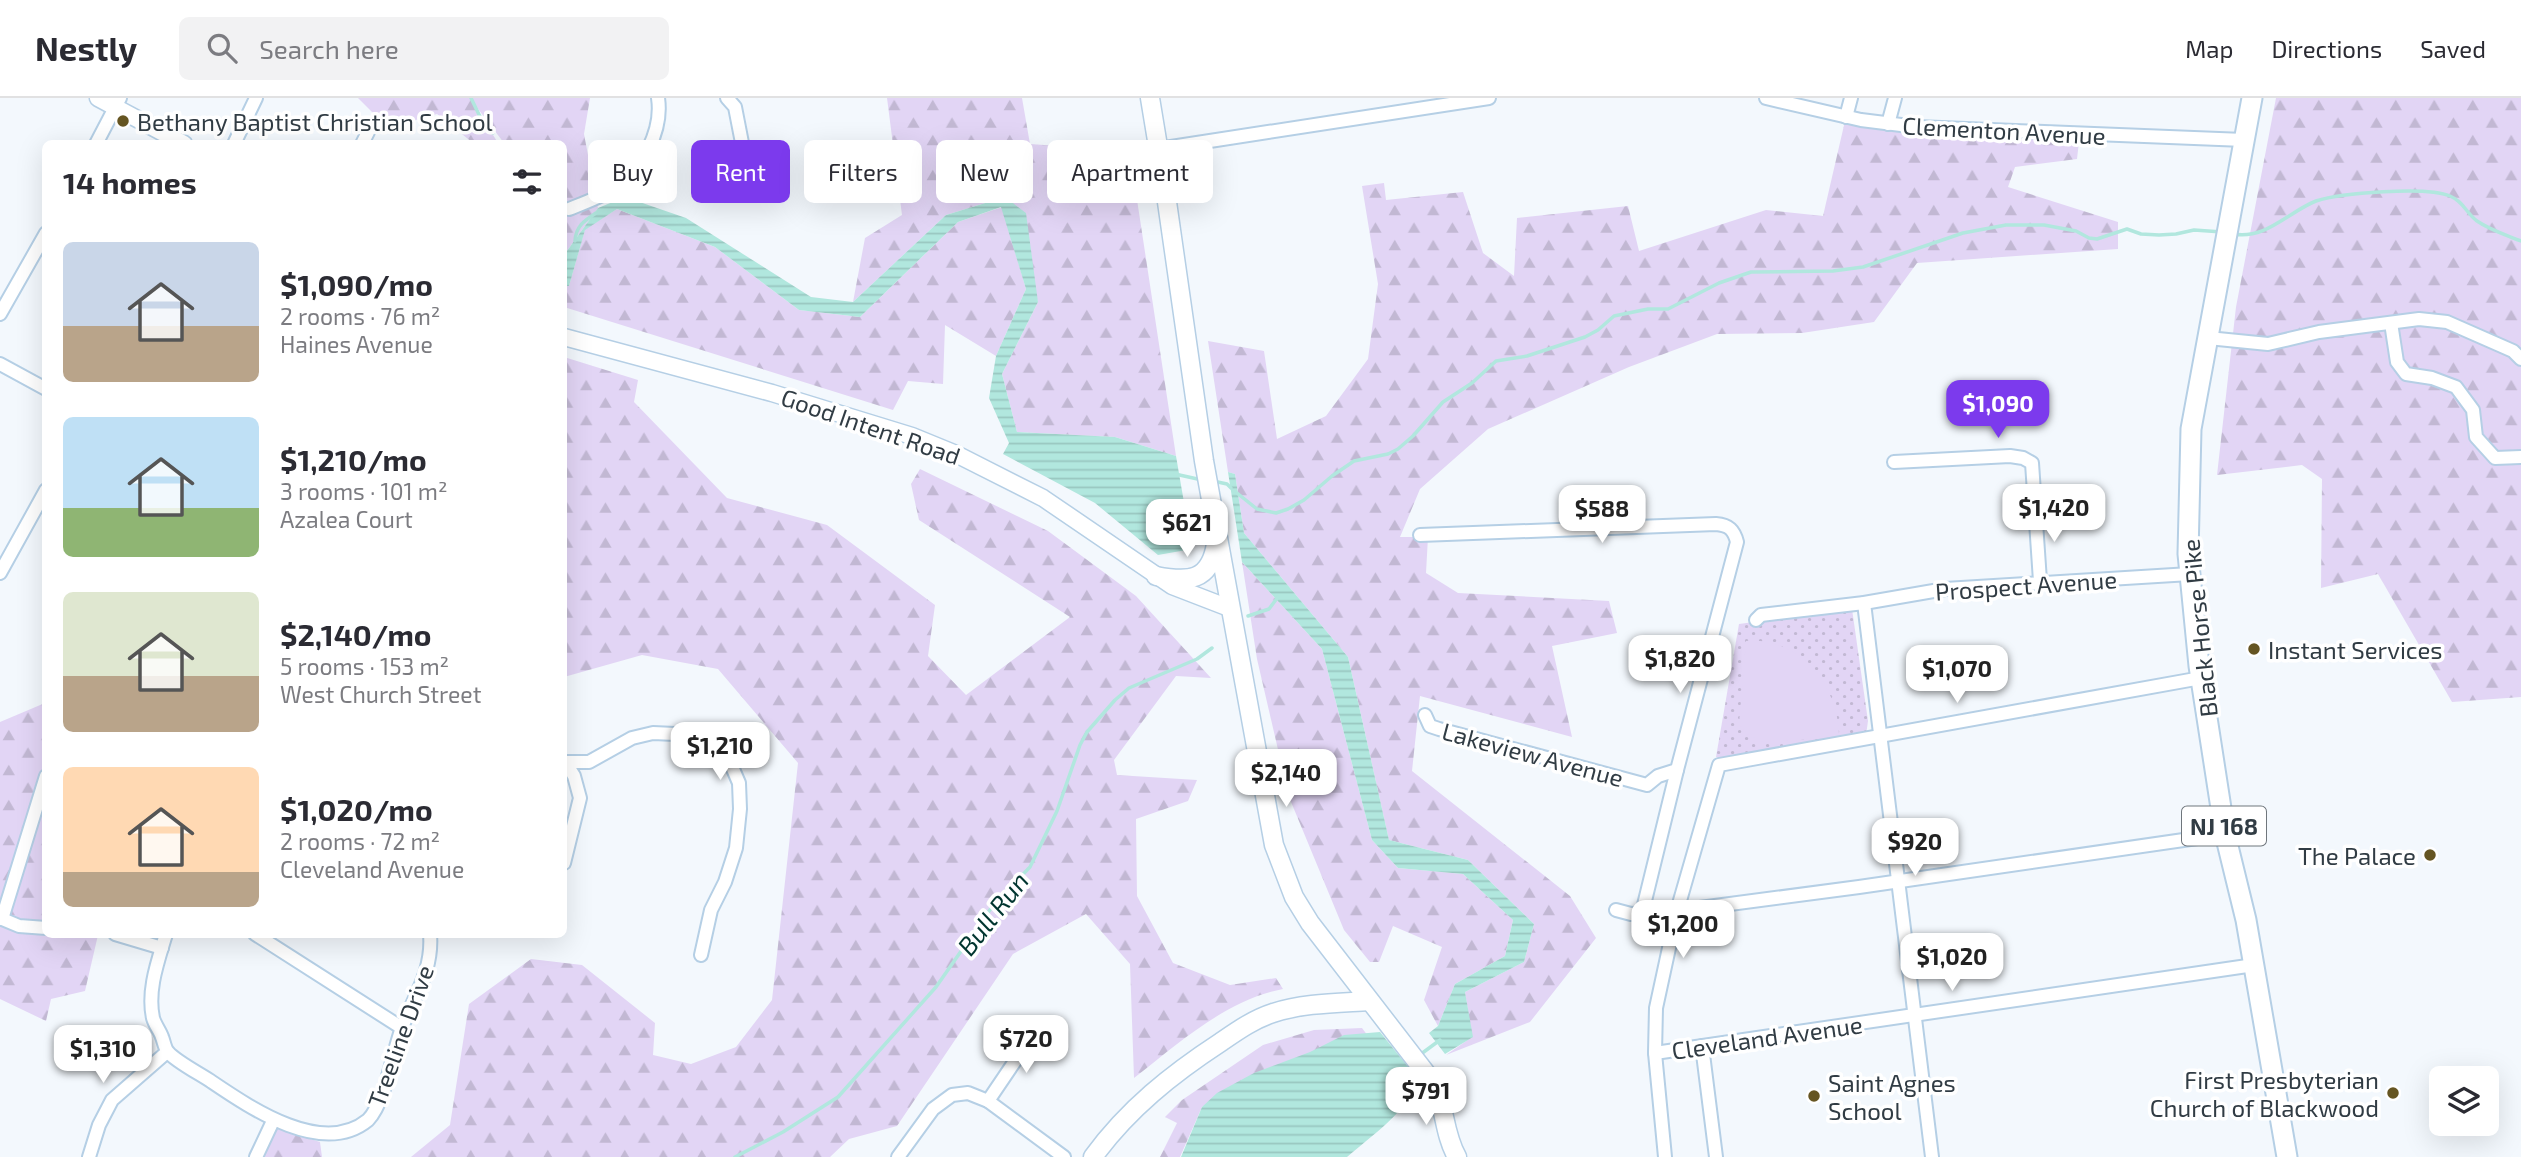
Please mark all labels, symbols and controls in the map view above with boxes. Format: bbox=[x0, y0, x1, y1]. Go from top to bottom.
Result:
search box bbox=[179, 17, 669, 80]
text: Nestly bbox=[35, 28, 137, 68]
icon: search bbox=[203, 29, 241, 67]
text: Search here bbox=[259, 33, 399, 64]
text: Map bbox=[2185, 34, 2233, 63]
text: Directions bbox=[2271, 34, 2382, 63]
text: Saved bbox=[2420, 34, 2486, 63]
place label: Bethany Baptist Christian School bbox=[137, 107, 493, 136]
street label: Clementon Avenue bbox=[1902, 110, 2106, 150]
marker: Bethany Baptist Christian School bbox=[115, 113, 131, 129]
chip: Buy bbox=[588, 140, 677, 203]
chip: Rent bbox=[691, 140, 790, 203]
chip: Filters bbox=[804, 140, 922, 203]
chip: New bbox=[936, 140, 1033, 203]
chip: Apartment bbox=[1047, 140, 1213, 203]
icon: filters bbox=[508, 163, 546, 201]
text: 14 homes bbox=[63, 164, 197, 200]
text: $1,090/mo bbox=[280, 266, 433, 302]
icon: home bbox=[119, 270, 203, 354]
text: 2 rooms · 76 m² bbox=[280, 302, 440, 330]
text: Haines Avenue bbox=[280, 330, 433, 358]
pin: $1,090 bbox=[1941, 380, 2055, 440]
street label: Good Intent Road bbox=[778, 382, 964, 470]
text: $1,090 bbox=[1962, 389, 2034, 417]
text: $1,210/mo bbox=[280, 441, 427, 477]
icon: home bbox=[119, 445, 203, 529]
text: 3 rooms · 101 m² bbox=[280, 477, 447, 505]
pin: $1,420 bbox=[1997, 484, 2111, 544]
pin: $588 bbox=[1561, 486, 1643, 545]
text: $1,420 bbox=[2018, 493, 2090, 521]
text: $588 bbox=[1575, 494, 1629, 522]
pin: $621 bbox=[1146, 500, 1228, 559]
text: Azalea Court bbox=[280, 505, 413, 533]
text: $621 bbox=[1162, 508, 1212, 536]
street label: Black Horse Pike bbox=[2175, 538, 2223, 718]
street label: Prospect Avenue bbox=[1934, 564, 2118, 606]
text: $2,140/mo bbox=[280, 616, 432, 652]
icon: home bbox=[119, 620, 203, 704]
place label: Instant Services bbox=[2268, 635, 2442, 664]
pin: $1,820 bbox=[1623, 636, 1737, 695]
marker: Instant Services bbox=[2246, 641, 2262, 657]
text: $1,820 bbox=[1644, 644, 1716, 672]
pin: $1,070 bbox=[1900, 646, 2014, 705]
text: 5 rooms · 153 m² bbox=[280, 652, 449, 680]
text: $1,070 bbox=[1922, 654, 1992, 682]
text: West Church Street bbox=[280, 680, 481, 708]
street label: Lakeview Avenue bbox=[1439, 716, 1627, 792]
pin: $1,210 bbox=[663, 722, 777, 782]
text: $1,210 bbox=[687, 731, 753, 759]
pin: $2,140 bbox=[1229, 750, 1343, 809]
text: $2,140 bbox=[1251, 758, 1321, 786]
text: $1,020/mo bbox=[280, 791, 433, 827]
icon: home bbox=[119, 795, 203, 879]
road number: NJ 168 bbox=[2182, 806, 2266, 846]
pin: $920 bbox=[1874, 818, 1956, 878]
text: 2 rooms · 72 m² bbox=[280, 827, 440, 855]
text: $920 bbox=[1888, 827, 1942, 855]
place label: The Palace bbox=[2298, 841, 2416, 870]
marker: The Palace bbox=[2422, 847, 2438, 863]
text: Cleveland Avenue bbox=[280, 855, 464, 883]
water label: Bull Run bbox=[950, 865, 1034, 961]
pin: $1,200 bbox=[1626, 900, 1740, 960]
text: $1,200 bbox=[1647, 909, 1719, 937]
pin: $1,020 bbox=[1895, 934, 2009, 993]
text: $1,020 bbox=[1916, 942, 1988, 970]
street label: Treeline Drive bbox=[361, 961, 439, 1111]
street label: Cleveland Avenue bbox=[1670, 1009, 1864, 1065]
pin: $720 bbox=[985, 1016, 1067, 1075]
text: $720 bbox=[999, 1024, 1053, 1052]
pin: $1,310 bbox=[46, 1026, 160, 1085]
text: $1,310 bbox=[70, 1034, 136, 1062]
place label: First Presbyterian Church of Blackwood bbox=[2150, 1065, 2379, 1122]
map controls bbox=[2429, 1066, 2499, 1136]
button: layers bbox=[2429, 1066, 2499, 1136]
pin: $791 bbox=[1385, 1068, 1467, 1127]
place label: Saint Agnes School bbox=[1828, 1068, 1956, 1125]
text: $791 bbox=[1402, 1076, 1451, 1104]
marker: First Presbyterian Church of Blackwood bbox=[2385, 1085, 2401, 1101]
marker: Saint Agnes School bbox=[1806, 1088, 1822, 1104]

